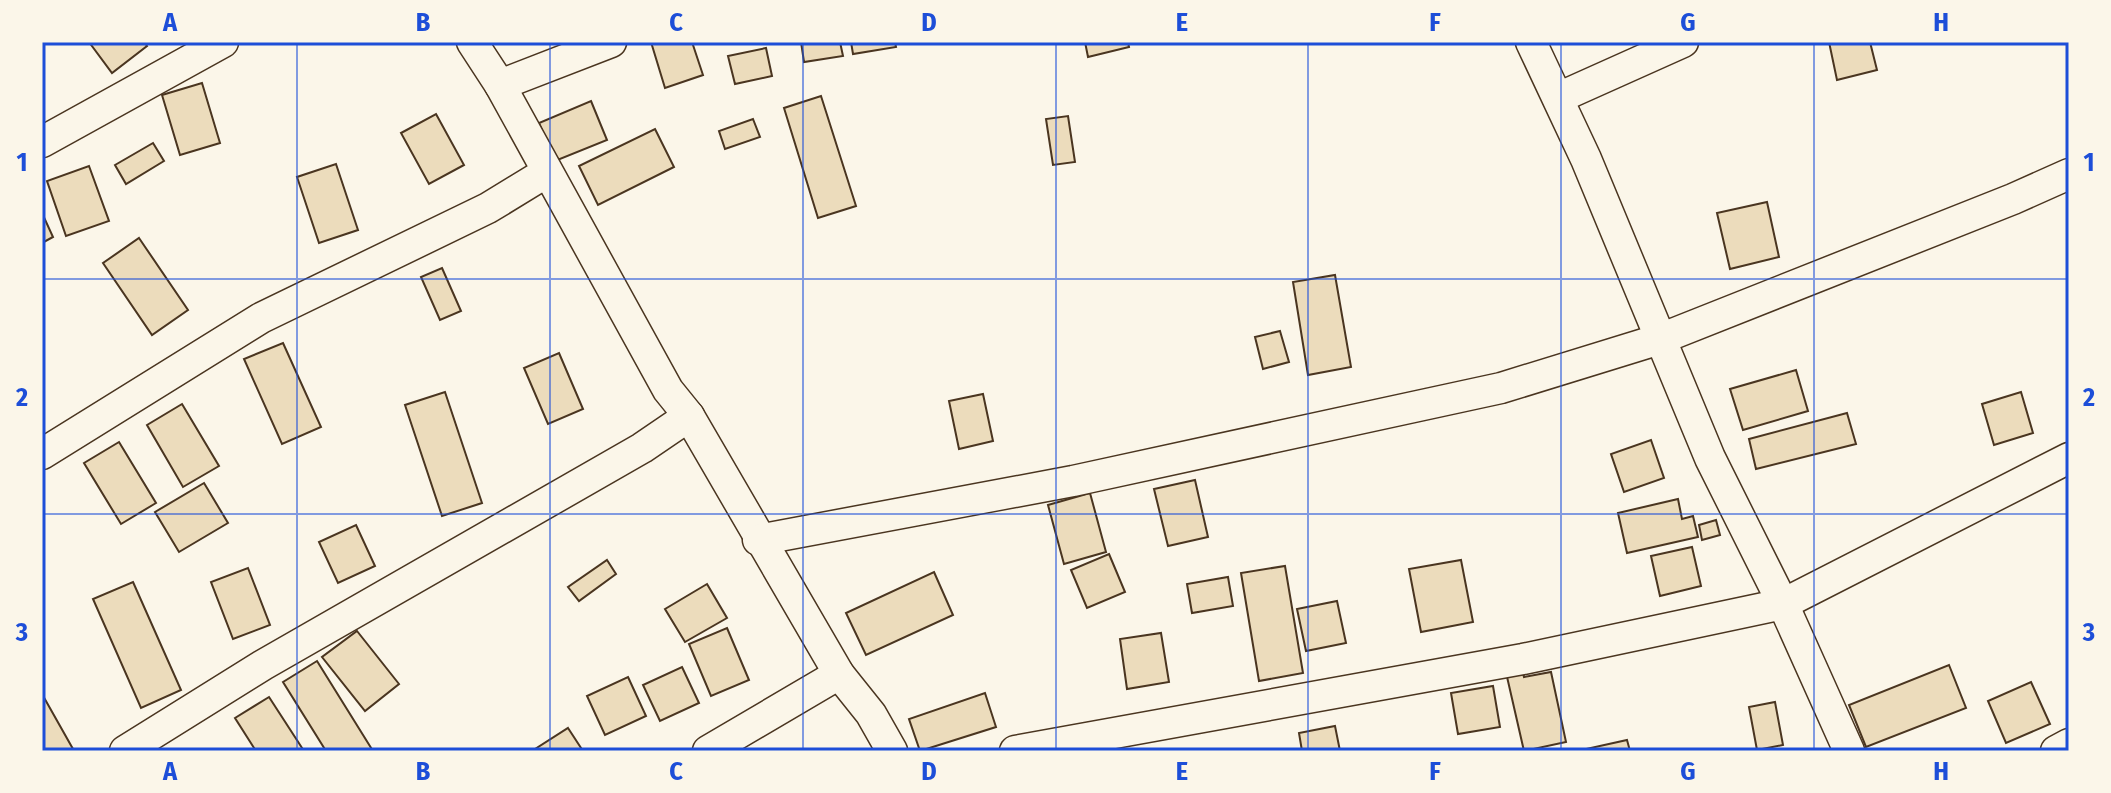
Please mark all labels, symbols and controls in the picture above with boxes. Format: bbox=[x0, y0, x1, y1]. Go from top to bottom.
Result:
text: A bbox=[162, 7, 178, 38]
text: B bbox=[416, 7, 431, 38]
text: C bbox=[669, 7, 683, 38]
text: D bbox=[921, 7, 937, 38]
text: E bbox=[1176, 7, 1188, 38]
text: F bbox=[1429, 7, 1441, 38]
text: G bbox=[1680, 7, 1696, 38]
text: H bbox=[1933, 7, 1949, 38]
text: 1 bbox=[17, 147, 28, 178]
text: 1 bbox=[2084, 147, 2095, 178]
text: 2 bbox=[15, 382, 28, 413]
text: 2 bbox=[2082, 382, 2095, 413]
text: 3 bbox=[15, 617, 28, 648]
text: 3 bbox=[2082, 617, 2095, 648]
text: A bbox=[162, 756, 178, 787]
text: B bbox=[416, 756, 431, 787]
text: C bbox=[669, 756, 683, 787]
text: D bbox=[921, 756, 937, 787]
text: E bbox=[1176, 756, 1188, 787]
text: F bbox=[1429, 756, 1441, 787]
text: G bbox=[1680, 756, 1696, 787]
text: H bbox=[1933, 756, 1949, 787]

